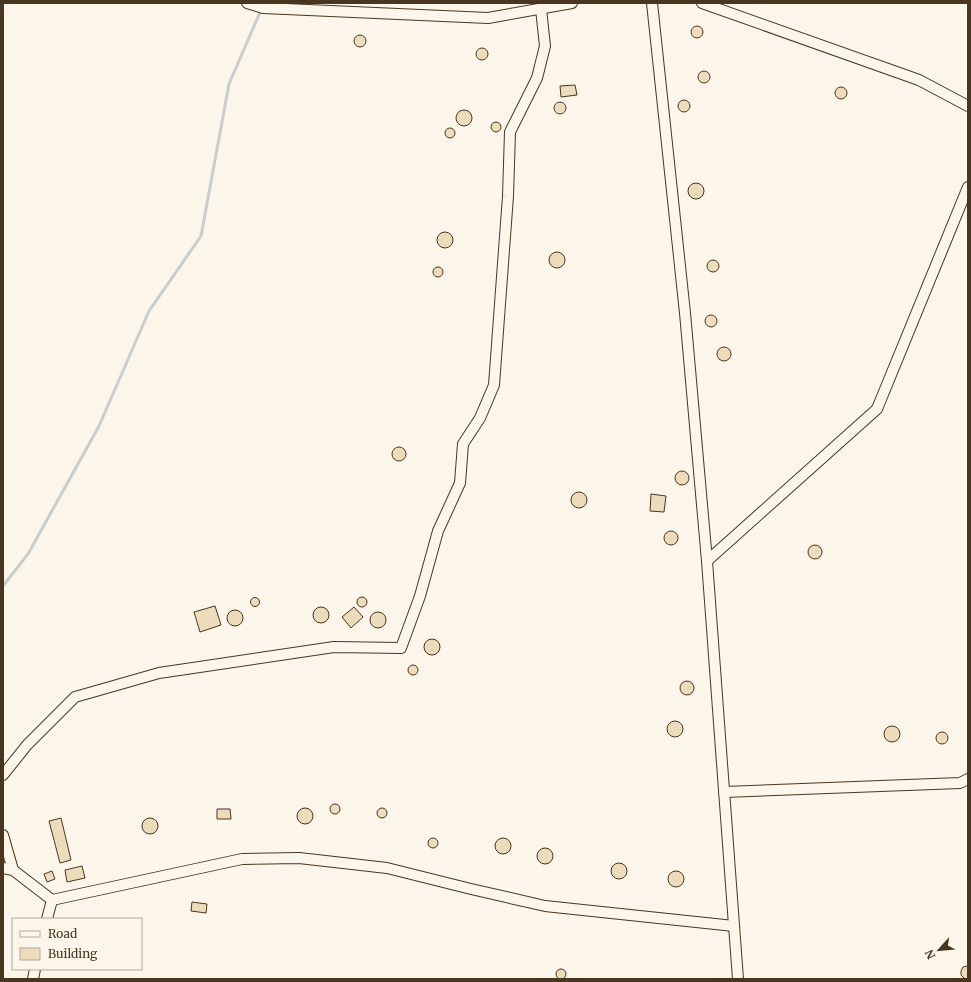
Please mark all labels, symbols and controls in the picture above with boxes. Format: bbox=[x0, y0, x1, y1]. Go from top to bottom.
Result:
legend bbox=[12, 918, 142, 970]
text: Road bbox=[48, 926, 77, 941]
north arrow bbox=[919, 930, 959, 970]
text: Building bbox=[48, 946, 98, 961]
text: N bbox=[922, 947, 938, 962]

